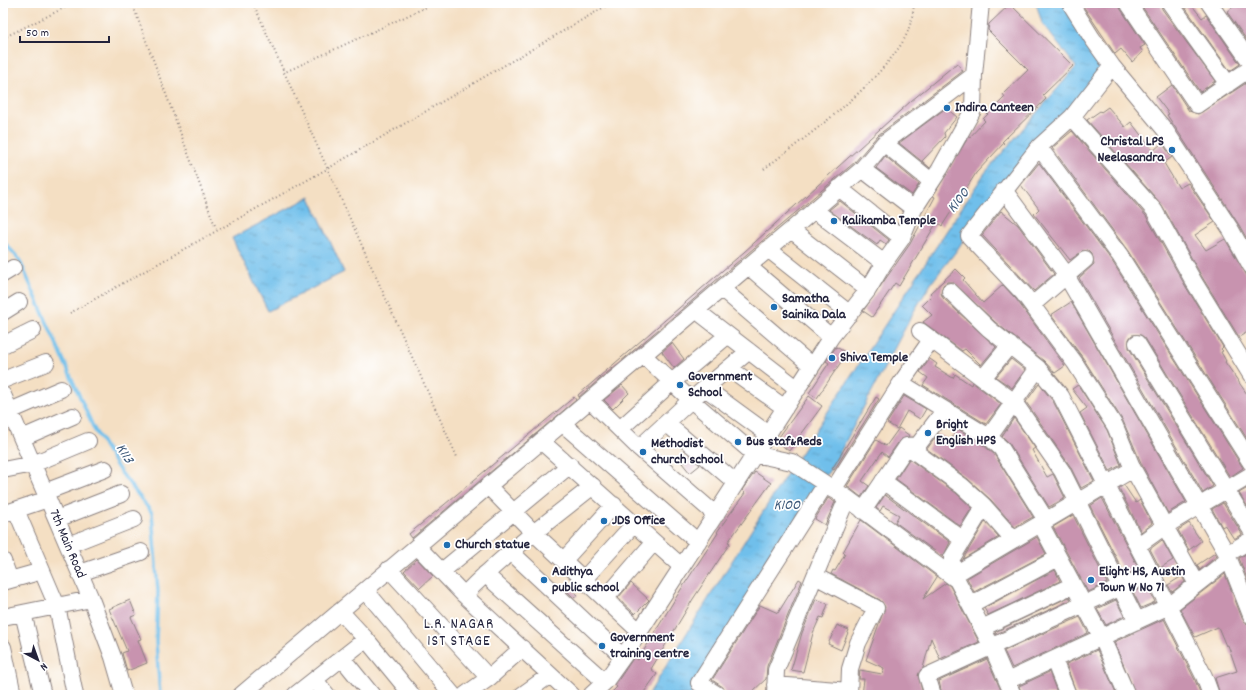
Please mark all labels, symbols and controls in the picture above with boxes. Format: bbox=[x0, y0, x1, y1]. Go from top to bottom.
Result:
scale bar bbox=[20, 18, 109, 44]
text: 50 m bbox=[26, 25, 49, 42]
place label: Indira Canteen bbox=[955, 98, 1034, 118]
marker: Indira Canteen bbox=[942, 103, 952, 113]
place label: Christal LPS Neelasandra bbox=[1098, 132, 1165, 168]
marker: Christal LPS Neelasandra bbox=[1167, 145, 1177, 155]
water label: K100 bbox=[942, 183, 976, 218]
place label: Kalikamba Temple bbox=[842, 211, 936, 231]
marker: Kalikamba Temple bbox=[829, 216, 839, 226]
place label: Samatha Sainika Dala bbox=[782, 289, 847, 325]
marker: Samatha Sainika Dala bbox=[769, 302, 779, 312]
place label: Shiva Temple bbox=[840, 348, 908, 368]
marker: Shiva Temple bbox=[827, 353, 837, 363]
place label: Government School bbox=[688, 367, 753, 403]
marker: Government School bbox=[675, 380, 685, 390]
place label: Bright English HPS bbox=[936, 415, 996, 451]
marker: Bright English HPS bbox=[923, 428, 933, 438]
place label: Bus staf&Reds bbox=[746, 432, 822, 452]
place label: Methodist church school bbox=[651, 434, 724, 470]
marker: Bus staf&Reds bbox=[733, 437, 743, 447]
water label: K113 bbox=[109, 440, 139, 470]
marker: Methodist church school bbox=[638, 447, 648, 457]
water label: K100 bbox=[774, 495, 801, 517]
street label: 7th Main Road bbox=[43, 506, 91, 582]
place label: JDS Office bbox=[612, 511, 665, 531]
marker: JDS Office bbox=[599, 516, 609, 526]
place label: Church statue bbox=[455, 535, 530, 555]
marker: Church statue bbox=[442, 540, 452, 550]
place label: Adithya public school bbox=[552, 562, 620, 598]
place label: Elight HS, Austin Town W No 71 bbox=[1099, 562, 1186, 598]
marker: Adithya public school bbox=[539, 575, 549, 585]
marker: Elight HS, Austin Town W No 71 bbox=[1086, 575, 1096, 585]
district label: L.R. NAGAR 1ST STAGE bbox=[424, 614, 494, 653]
place label: Government training centre bbox=[610, 628, 689, 664]
north arrow bbox=[18, 640, 58, 680]
marker: Government training centre bbox=[597, 641, 607, 651]
text: N bbox=[36, 658, 51, 674]

